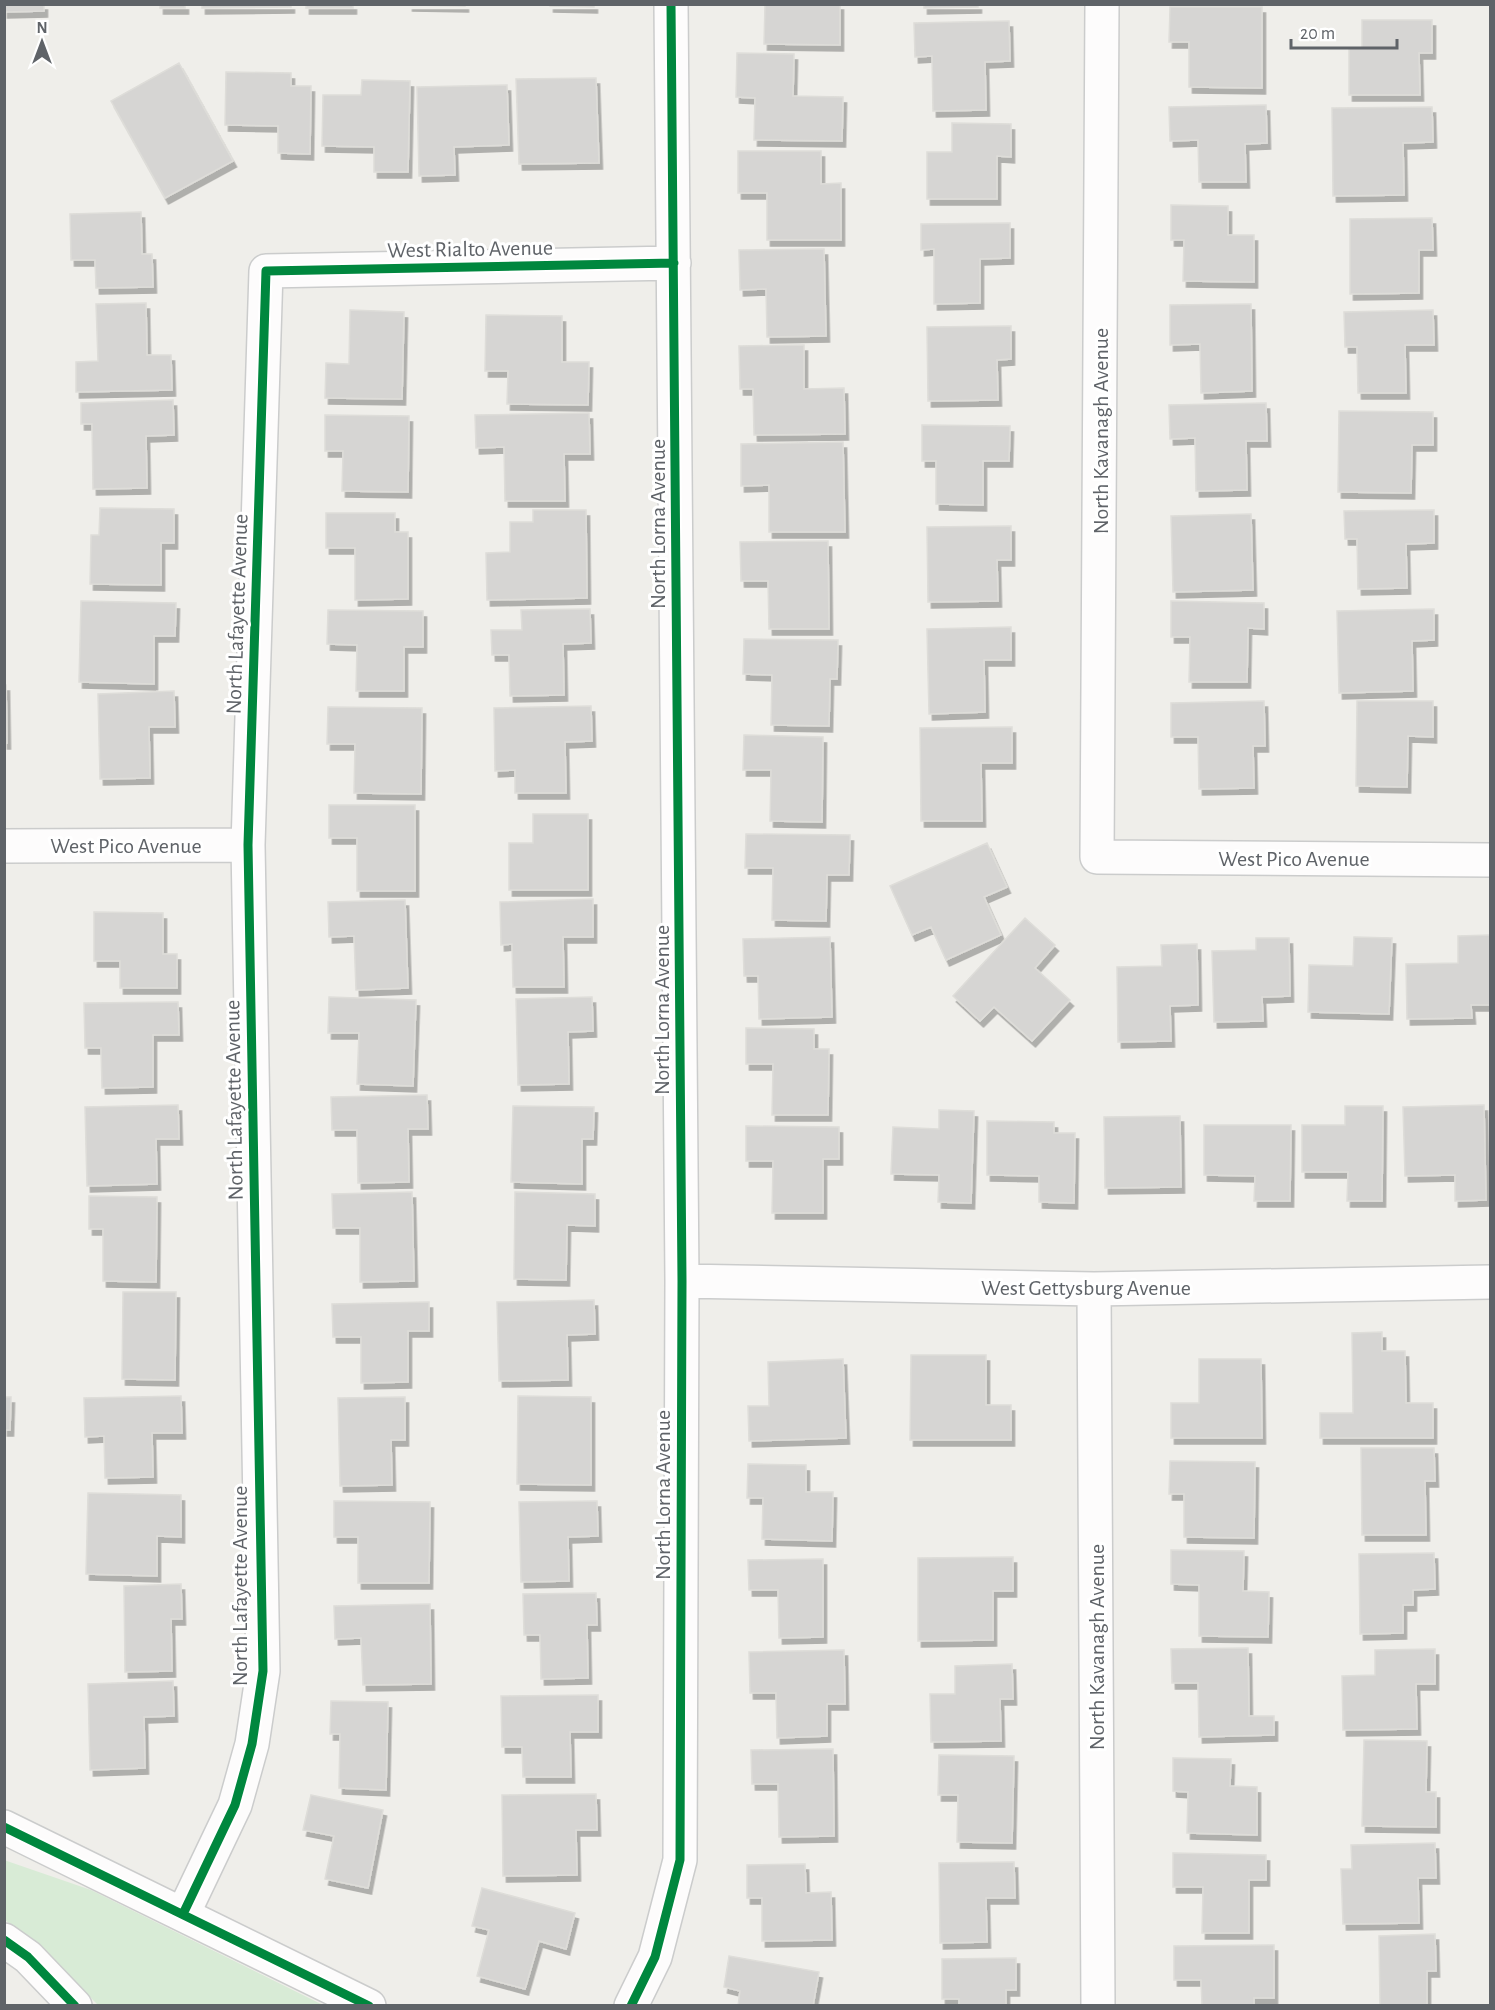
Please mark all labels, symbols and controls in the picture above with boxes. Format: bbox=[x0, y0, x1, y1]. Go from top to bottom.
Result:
north arrow bbox=[12, 12, 72, 72]
scale bar bbox=[1291, 12, 1398, 50]
text: N bbox=[36, 20, 48, 36]
text: 20 m bbox=[1300, 25, 1335, 43]
street label: West Rialto Avenue bbox=[387, 237, 553, 261]
street label: North Kavanagh Avenue bbox=[1090, 328, 1112, 534]
street label: North Lorna Avenue bbox=[647, 439, 669, 609]
street label: North Lafayette Avenue bbox=[223, 513, 251, 715]
street label: West Pico Avenue bbox=[50, 835, 202, 857]
street label: West Pico Avenue bbox=[1218, 848, 1370, 870]
street label: North Lorna Avenue bbox=[651, 925, 673, 1095]
street label: North Lafayette Avenue bbox=[221, 999, 247, 1200]
street label: West Gettysburg Avenue bbox=[981, 1277, 1191, 1299]
street label: North Lorna Avenue bbox=[652, 1410, 674, 1580]
street label: North Lafayette Avenue bbox=[229, 1486, 251, 1686]
street label: North Kavanagh Avenue bbox=[1086, 1544, 1108, 1750]

